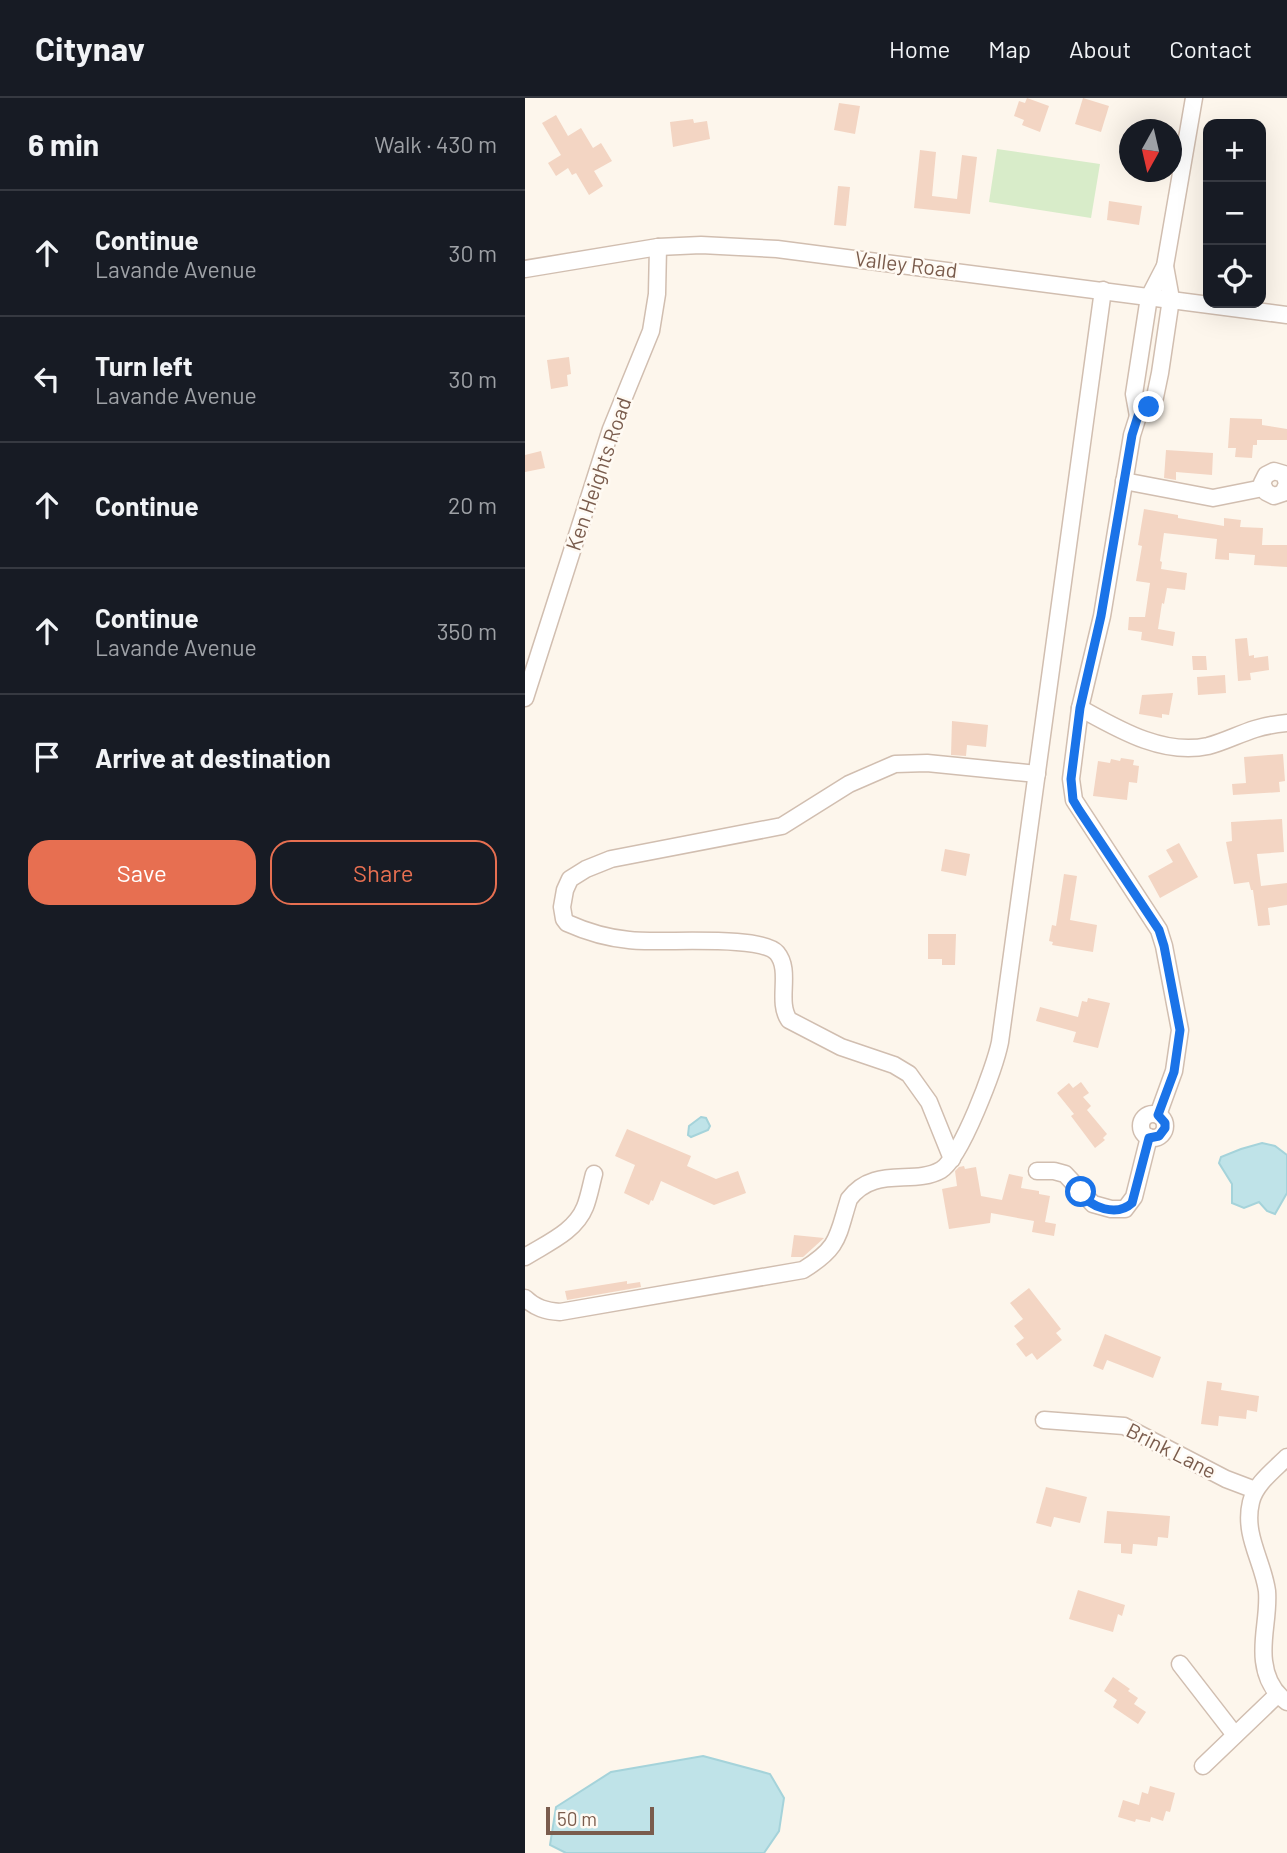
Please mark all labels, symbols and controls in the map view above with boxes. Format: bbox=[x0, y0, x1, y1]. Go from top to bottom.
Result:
text: Citynav bbox=[35, 28, 145, 68]
text: Home bbox=[889, 34, 950, 63]
text: Map bbox=[988, 34, 1031, 63]
text: About bbox=[1069, 34, 1131, 63]
text: Contact bbox=[1169, 34, 1252, 63]
north arrow bbox=[1119, 119, 1182, 182]
map controls bbox=[1203, 119, 1266, 308]
button: + bbox=[1203, 119, 1266, 182]
text: 6 min bbox=[28, 126, 99, 162]
text: Walk · 430 m bbox=[374, 130, 497, 158]
button: − bbox=[1203, 182, 1266, 245]
text: Continue bbox=[95, 224, 199, 255]
icon: ahead bbox=[28, 234, 66, 272]
text: 30 m bbox=[449, 239, 497, 267]
street label: Valley Road bbox=[854, 245, 959, 282]
button: locate bbox=[1203, 245, 1266, 308]
text: Lavande Avenue bbox=[95, 255, 257, 283]
text: Turn left bbox=[95, 350, 193, 381]
icon: left bbox=[28, 360, 66, 398]
text: 30 m bbox=[449, 365, 497, 393]
text: Lavande Avenue bbox=[95, 381, 257, 409]
route end bbox=[1133, 391, 1164, 422]
street label: Ken Heights Road bbox=[560, 394, 636, 553]
icon: ahead bbox=[28, 486, 66, 524]
text: Continue bbox=[95, 490, 199, 521]
text: 20 m bbox=[448, 491, 497, 519]
text: Continue bbox=[95, 602, 199, 633]
icon: ahead bbox=[28, 612, 66, 650]
text: 350 m bbox=[437, 617, 497, 645]
text: Lavande Avenue bbox=[95, 633, 257, 661]
icon: arrive bbox=[28, 738, 66, 776]
text: Arrive at destination bbox=[95, 742, 331, 773]
button: Save bbox=[28, 840, 256, 905]
button: Share bbox=[270, 840, 497, 905]
route start bbox=[1065, 1176, 1096, 1207]
street label: Brink Lane bbox=[1123, 1416, 1221, 1483]
scale bar bbox=[546, 1804, 655, 1836]
text: 50 m bbox=[557, 1807, 597, 1830]

